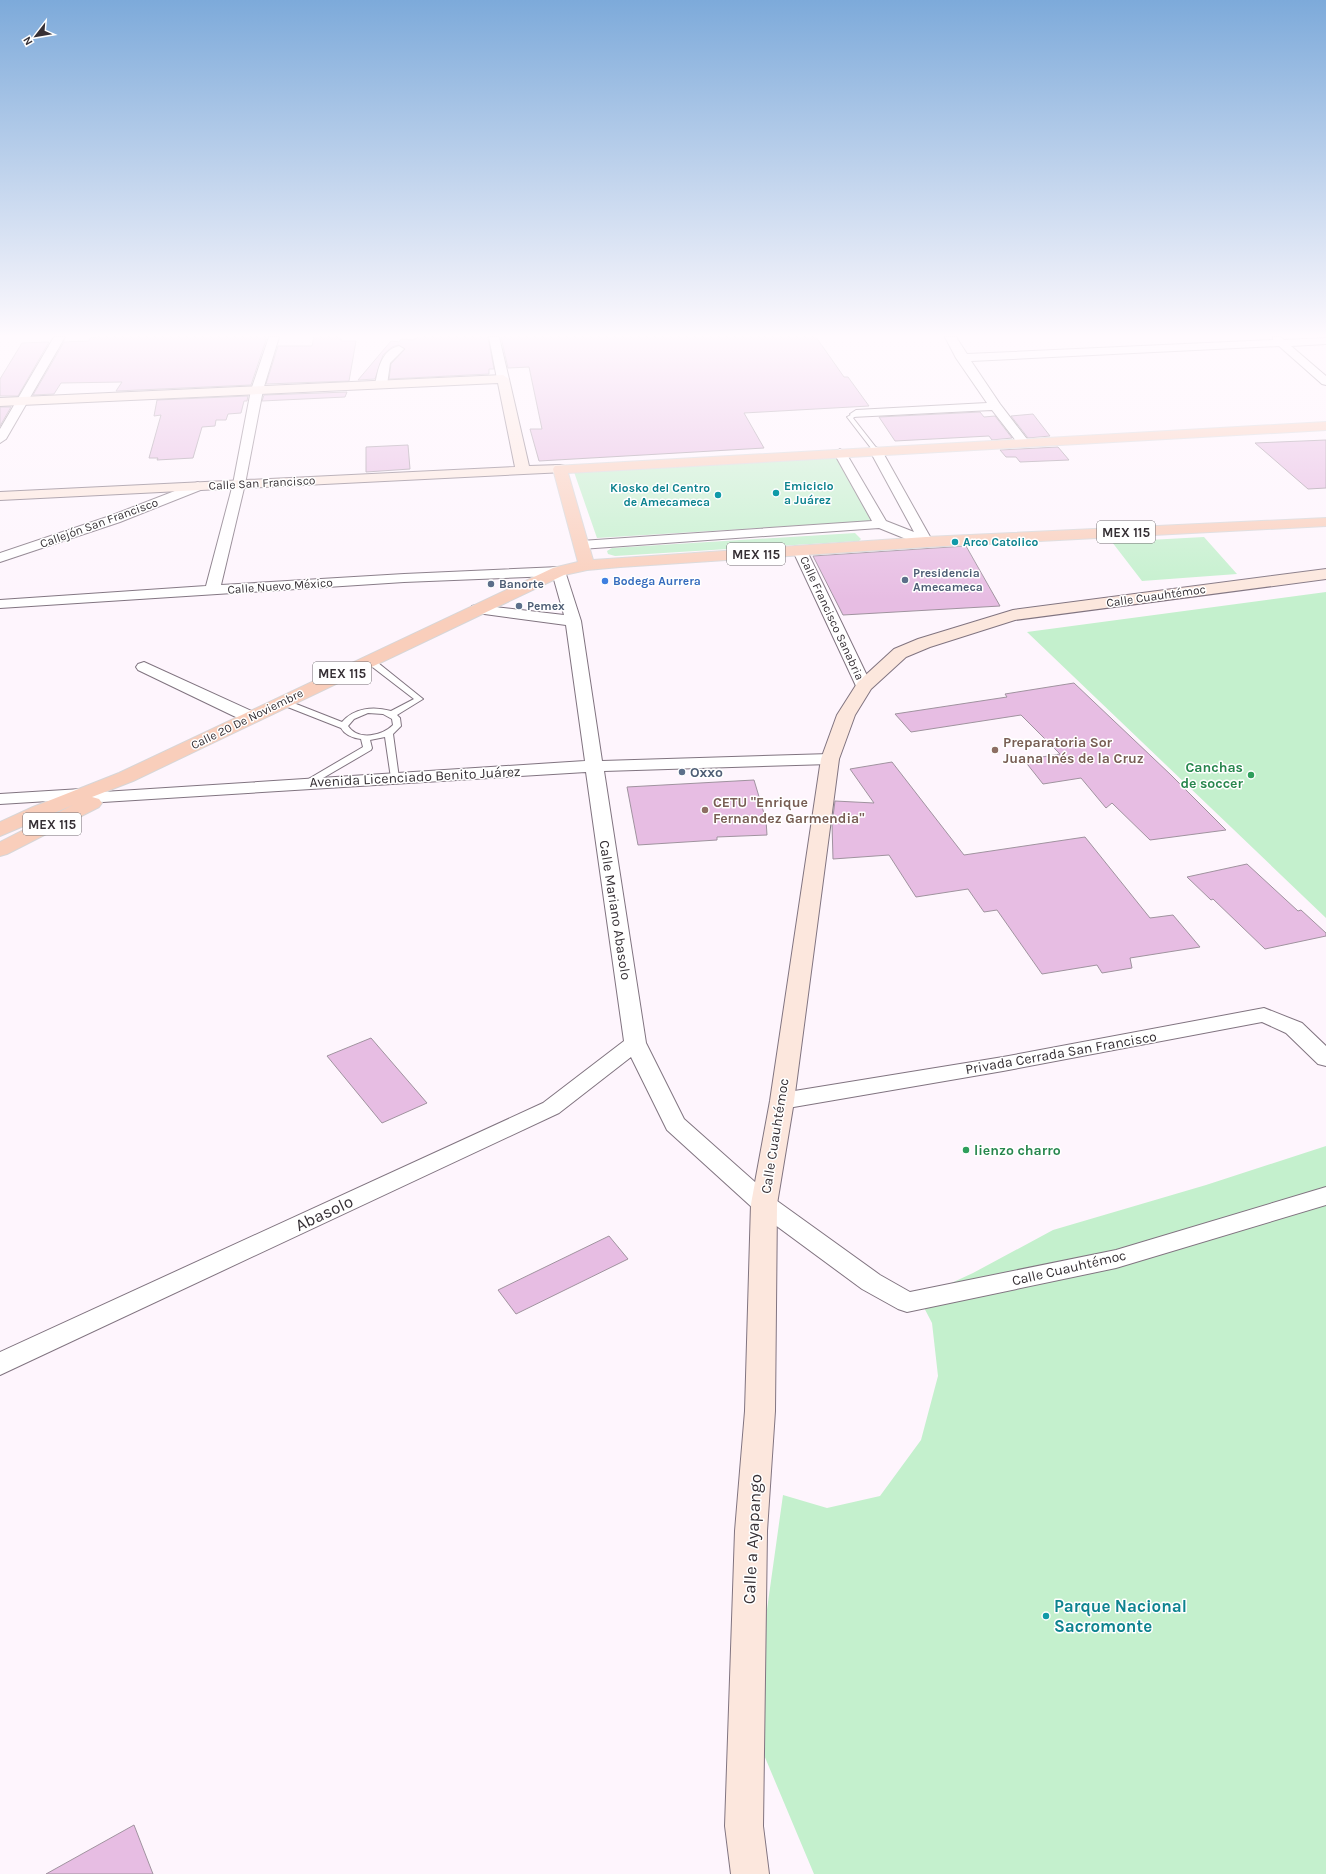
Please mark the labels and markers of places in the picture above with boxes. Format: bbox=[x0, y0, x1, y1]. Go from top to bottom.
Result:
place label: Emiciclo a Juárez bbox=[784, 479, 834, 507]
place label: Kiosko del Centro de Amecameca bbox=[610, 481, 710, 509]
marker: Emiciclo a Juárez bbox=[771, 488, 781, 498]
marker: Kiosko del Centro de Amecameca bbox=[713, 490, 723, 500]
place label: Arco Catolico bbox=[963, 535, 1038, 549]
marker: Arco Catolico bbox=[950, 537, 960, 547]
place label: Presidencia Amecameca bbox=[913, 566, 983, 594]
place label: Bodega Aurrera bbox=[613, 574, 701, 588]
marker: Presidencia Amecameca bbox=[900, 575, 910, 585]
marker: Bodega Aurrera bbox=[600, 576, 610, 586]
place label: Banorte bbox=[499, 577, 544, 591]
marker: Banorte bbox=[486, 579, 496, 589]
place label: Pemex bbox=[527, 599, 565, 613]
marker: Pemex bbox=[514, 601, 524, 611]
place label: Preparatoria Sor Juana Inés de la Cruz bbox=[1003, 734, 1144, 767]
marker: Preparatoria Sor Juana Inés de la Cruz bbox=[990, 745, 1000, 755]
place label: Canchas de soccer bbox=[1180, 759, 1244, 792]
place label: Oxxo bbox=[690, 764, 723, 781]
marker: Oxxo bbox=[677, 767, 687, 777]
marker: Canchas de soccer bbox=[1246, 770, 1256, 780]
place label: CETU "Enrique Fernandez Garmendia" bbox=[713, 794, 865, 827]
marker: CETU "Enrique Fernandez Garmendia" bbox=[700, 805, 710, 815]
place label: lienzo charro bbox=[974, 1142, 1061, 1159]
marker: lienzo charro bbox=[961, 1145, 971, 1155]
place label: Parque Nacional Sacromonte bbox=[1054, 1596, 1187, 1636]
marker: Parque Nacional Sacromonte bbox=[1041, 1611, 1051, 1621]

